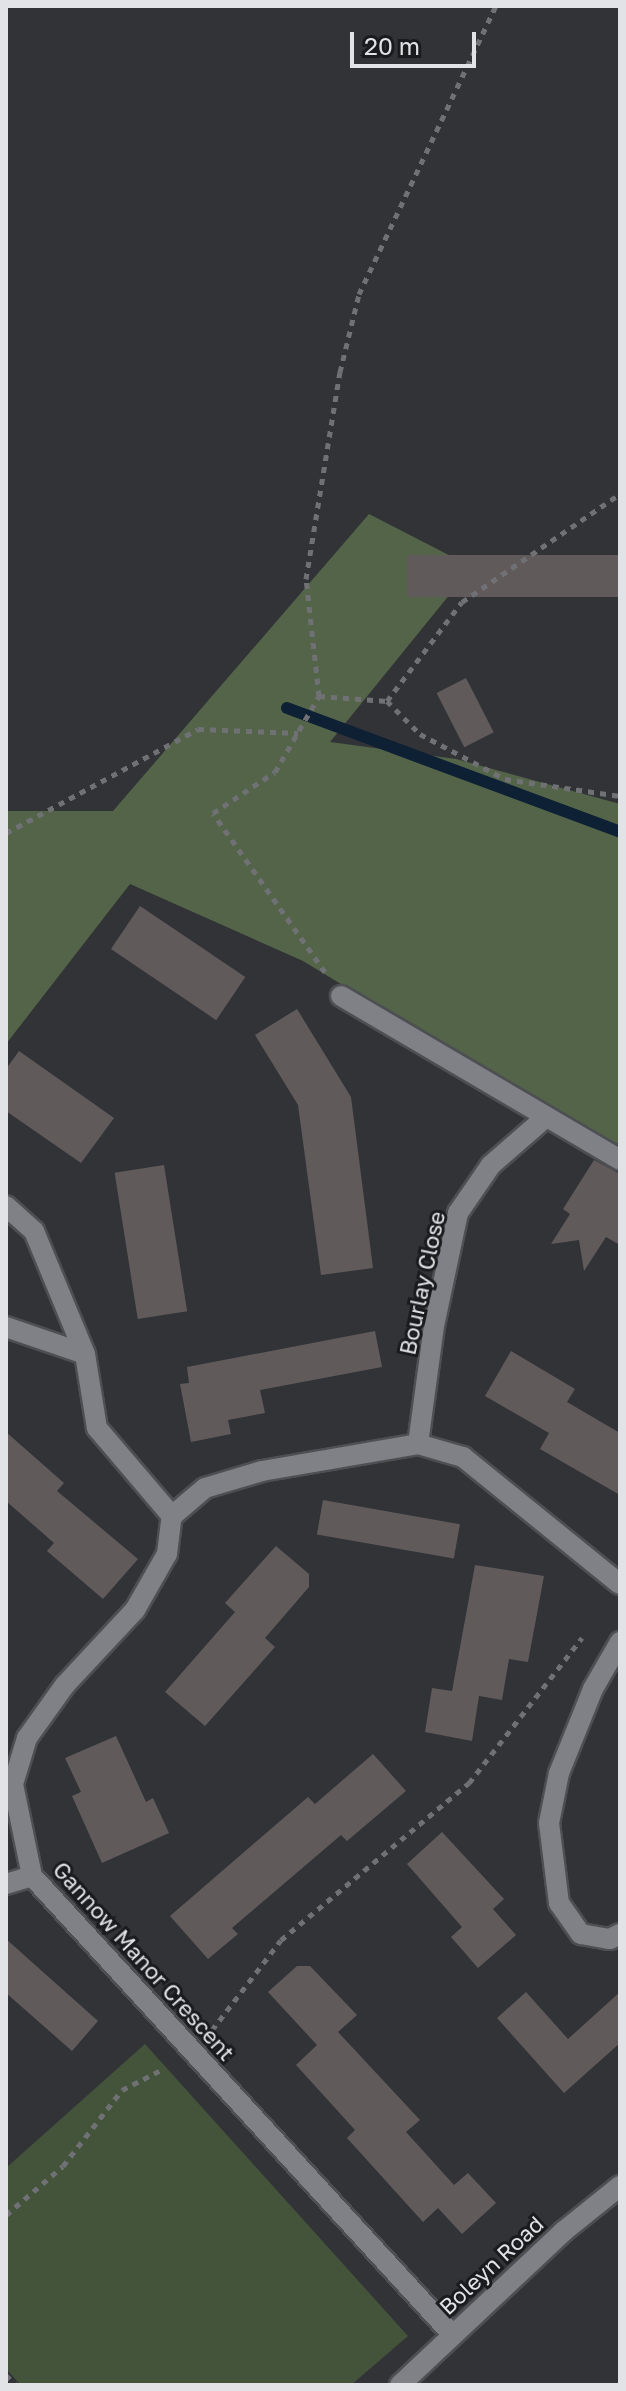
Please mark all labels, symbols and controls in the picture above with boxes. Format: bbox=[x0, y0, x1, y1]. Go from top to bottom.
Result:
scale bar bbox=[354, 16, 480, 66]
text: 20 m bbox=[364, 31, 420, 60]
street label: Bourlay Close bbox=[394, 1209, 450, 1357]
street label: Gannow Manor Crescent bbox=[48, 1856, 240, 2066]
street label: Boleyn Road bbox=[434, 2210, 548, 2320]

